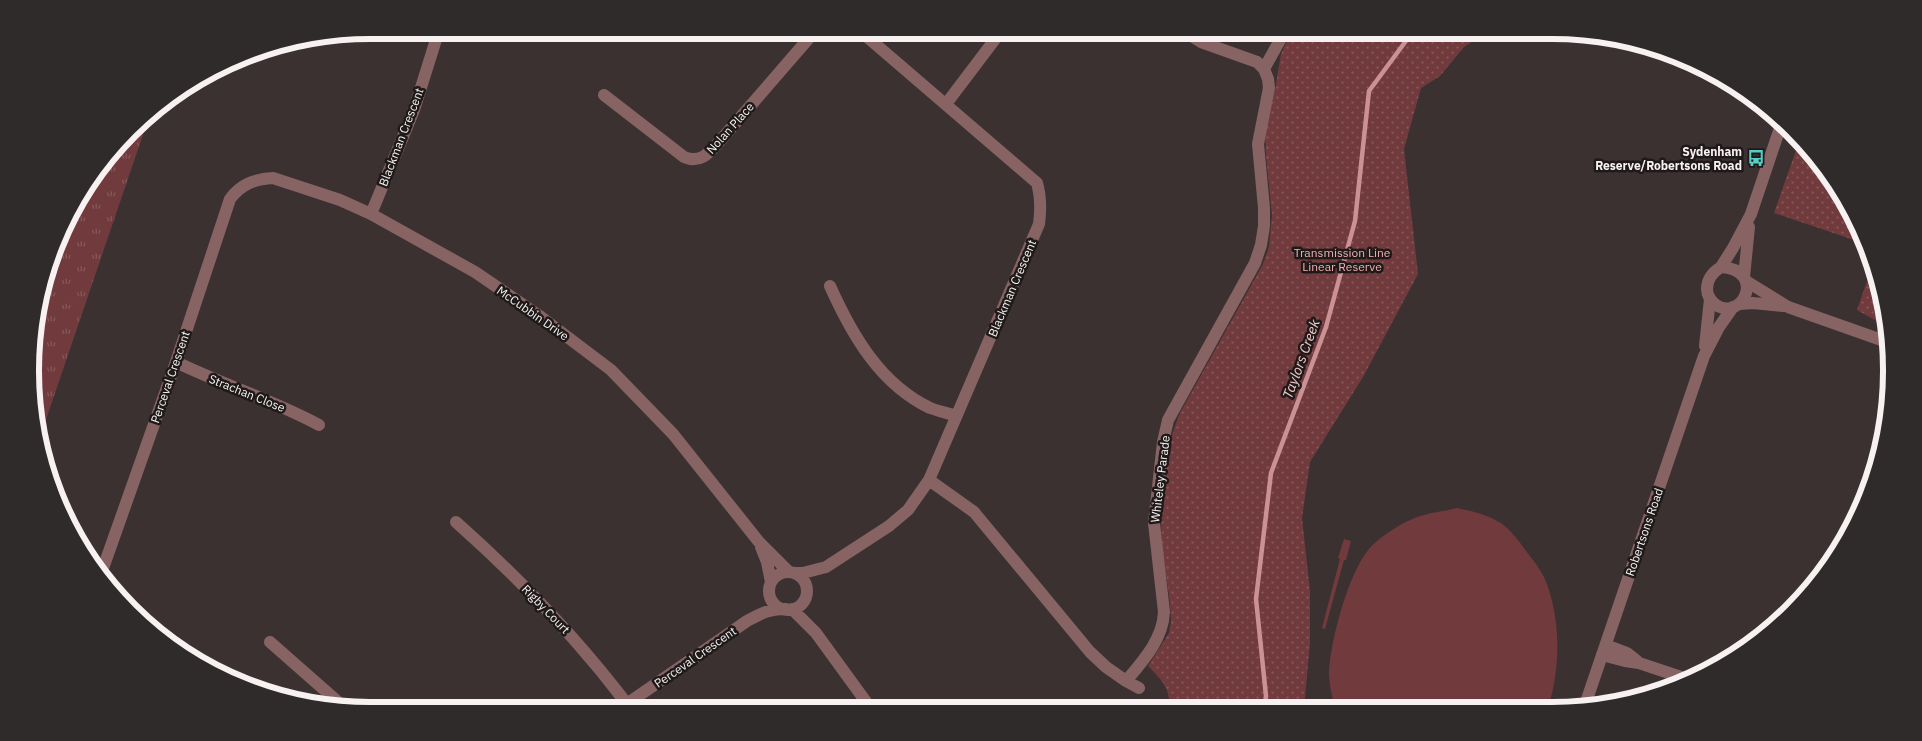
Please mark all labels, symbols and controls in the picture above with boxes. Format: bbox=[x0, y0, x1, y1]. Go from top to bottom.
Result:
street label: Blackman Crescent bbox=[375, 86, 427, 188]
street label: Nolan Place bbox=[703, 99, 757, 157]
place label: Sydenham Reserve/Robertsons Road bbox=[1595, 144, 1742, 173]
bus stop icon: Sydenham Reserve/Robertsons Road bbox=[1746, 148, 1766, 168]
street label: Blackman Crescent bbox=[985, 237, 1039, 339]
park label: Transmission Line Linear Reserve bbox=[1294, 245, 1391, 274]
street label: McCubbin Drive bbox=[494, 283, 572, 344]
water label: Taylors Creek bbox=[1278, 316, 1324, 401]
street label: Perceval Crescent bbox=[147, 329, 193, 425]
street label: Strachan Close bbox=[207, 371, 288, 415]
street label: Whiteley Parade bbox=[1147, 434, 1173, 523]
street label: Robertsons Road bbox=[1622, 486, 1666, 578]
street label: Rigby Court bbox=[519, 581, 573, 637]
street label: Perceval Crescent bbox=[651, 623, 739, 691]

